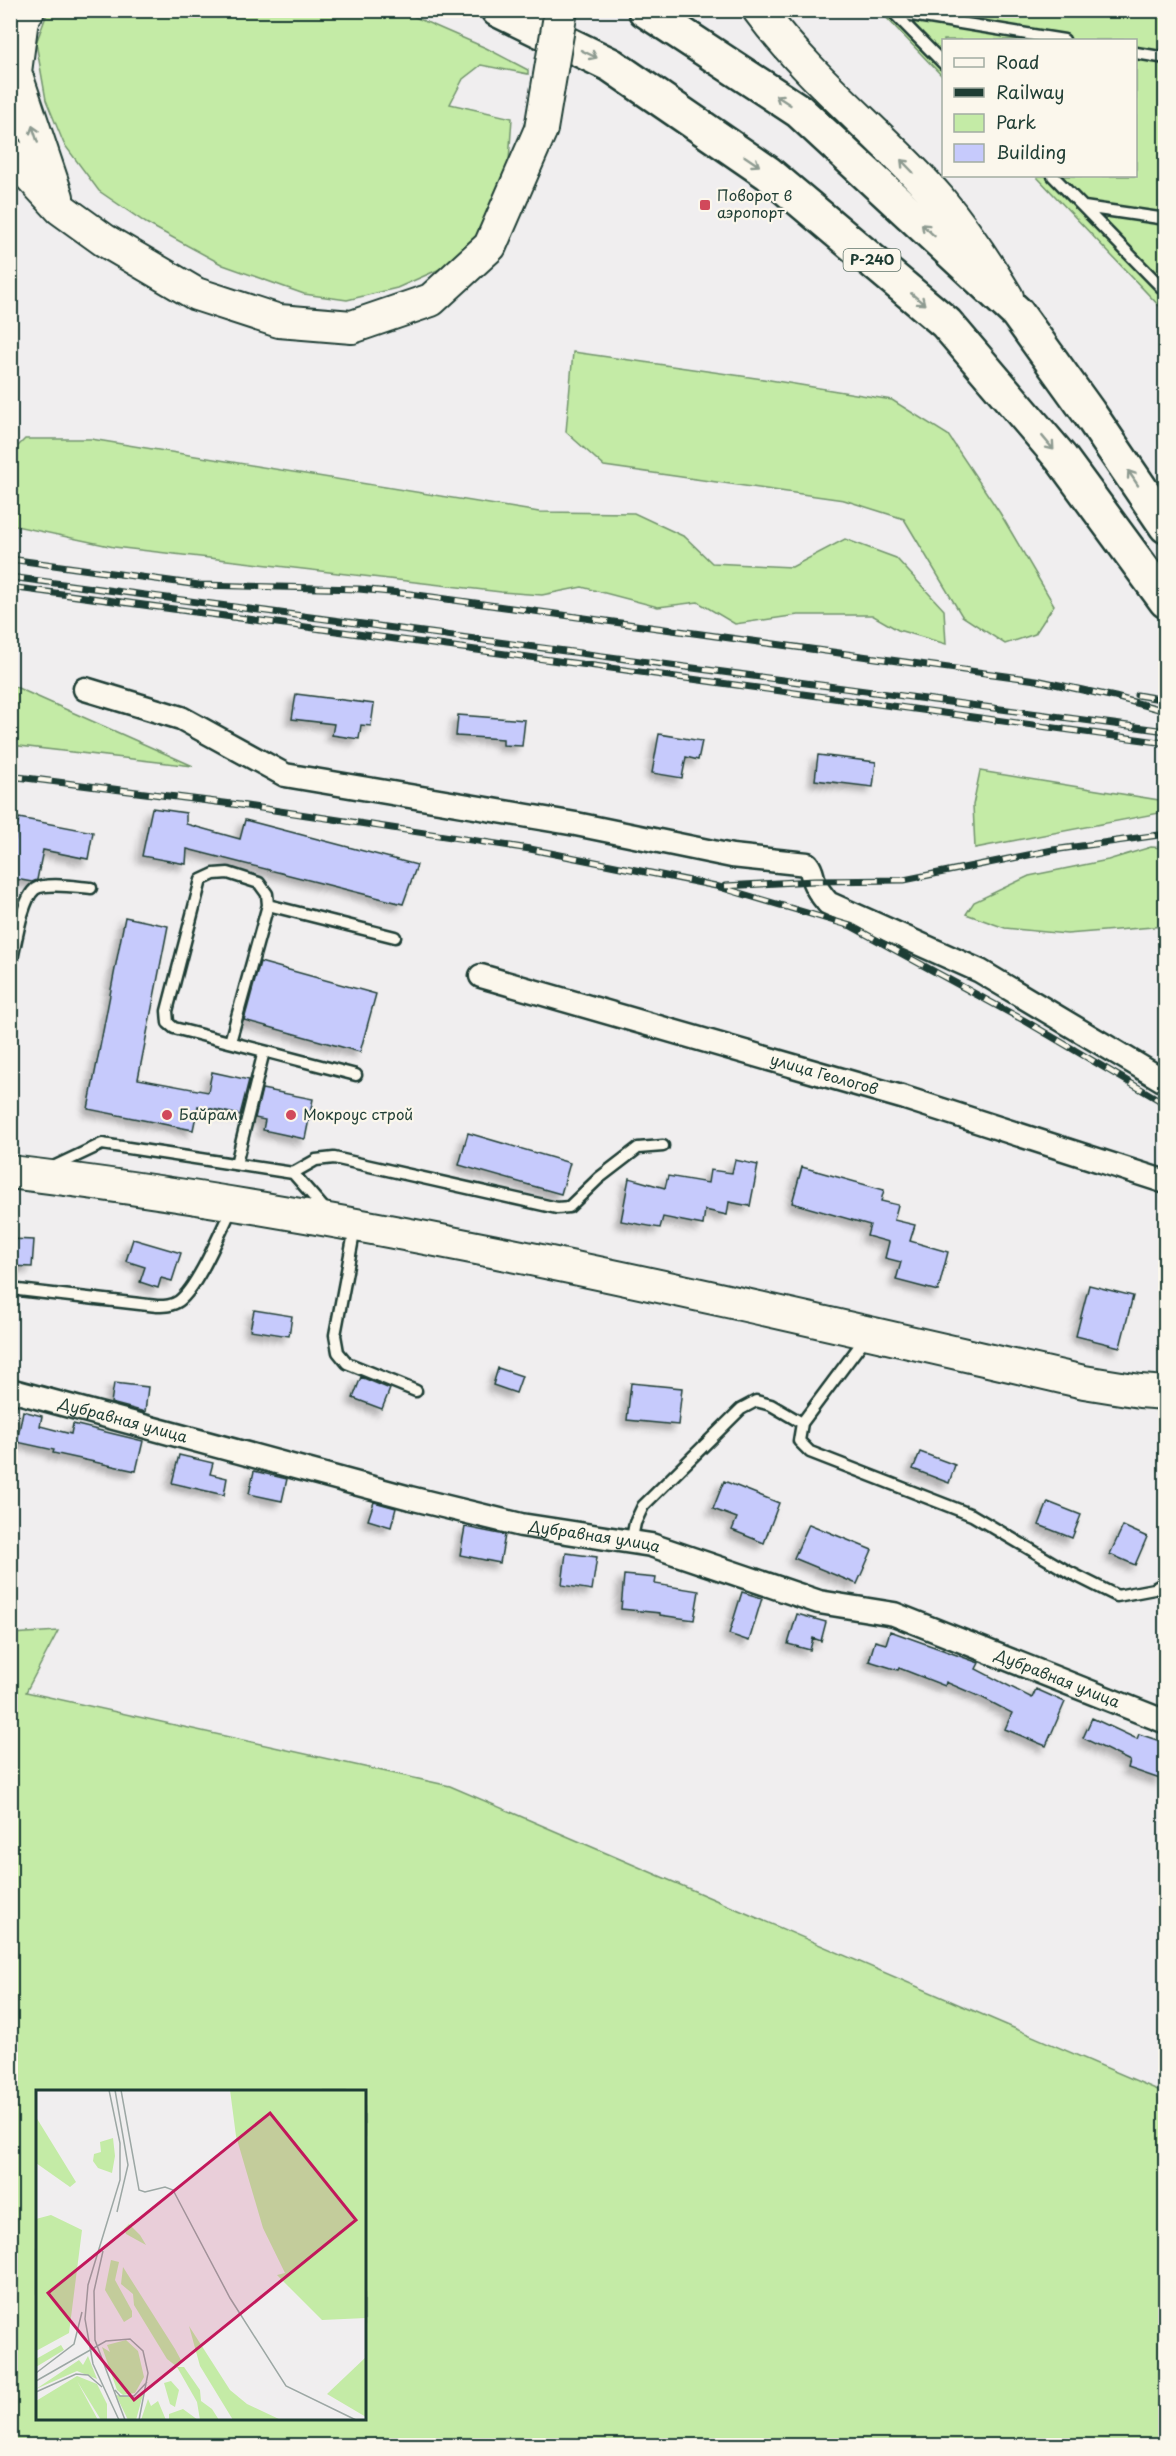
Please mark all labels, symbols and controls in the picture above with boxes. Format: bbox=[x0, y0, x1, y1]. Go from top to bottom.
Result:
legend bbox=[942, 39, 1137, 177]
text: Road bbox=[996, 48, 1040, 75]
one-way arrow bbox=[579, 49, 597, 61]
text: Railway bbox=[996, 78, 1064, 105]
one-way arrow bbox=[775, 94, 791, 106]
text: Park bbox=[996, 108, 1036, 135]
one-way arrow bbox=[29, 125, 40, 144]
text: Building bbox=[996, 138, 1066, 165]
one-way arrow bbox=[743, 155, 759, 167]
one-way arrow bbox=[899, 158, 914, 173]
place label: Поворот в аэропорт bbox=[717, 183, 792, 223]
marker: Поворот в аэропорт bbox=[698, 198, 712, 212]
one-way arrow bbox=[920, 223, 935, 237]
road number: Р-240 bbox=[844, 249, 900, 271]
one-way arrow bbox=[910, 292, 926, 305]
one-way arrow bbox=[1042, 435, 1055, 451]
one-way arrow bbox=[1127, 470, 1139, 486]
street label: улица Геологов bbox=[768, 1047, 881, 1100]
place label: Байрам bbox=[179, 1102, 238, 1125]
place label: Мокроус строй bbox=[303, 1102, 413, 1125]
marker: Байрам bbox=[160, 1108, 174, 1122]
marker: Мокроус строй bbox=[284, 1108, 298, 1122]
street label: Дубравная улица bbox=[55, 1390, 191, 1448]
street label: Дубравная улица bbox=[527, 1513, 664, 1558]
street label: Дубравная улица bbox=[991, 1642, 1124, 1713]
inset map bbox=[36, 2090, 366, 2420]

